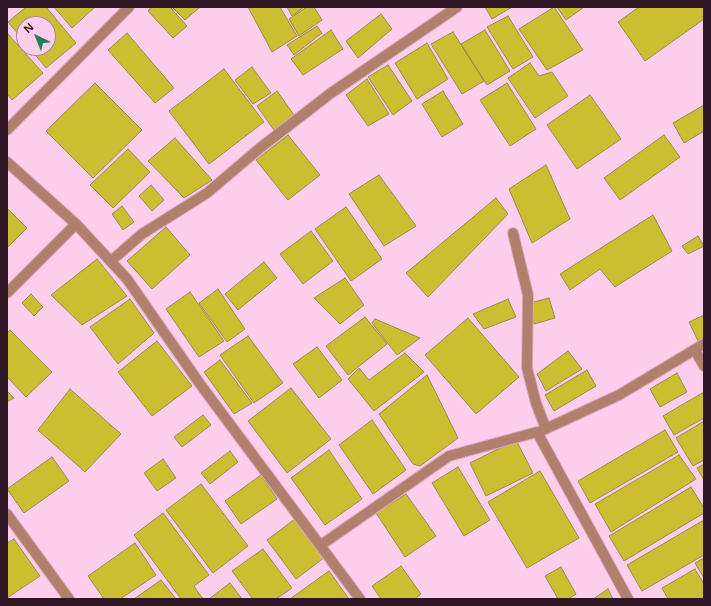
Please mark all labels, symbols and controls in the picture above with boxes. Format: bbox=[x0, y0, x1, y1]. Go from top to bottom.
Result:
north arrow bbox=[16, 16, 56, 56]
text: N bbox=[20, 19, 37, 36]

